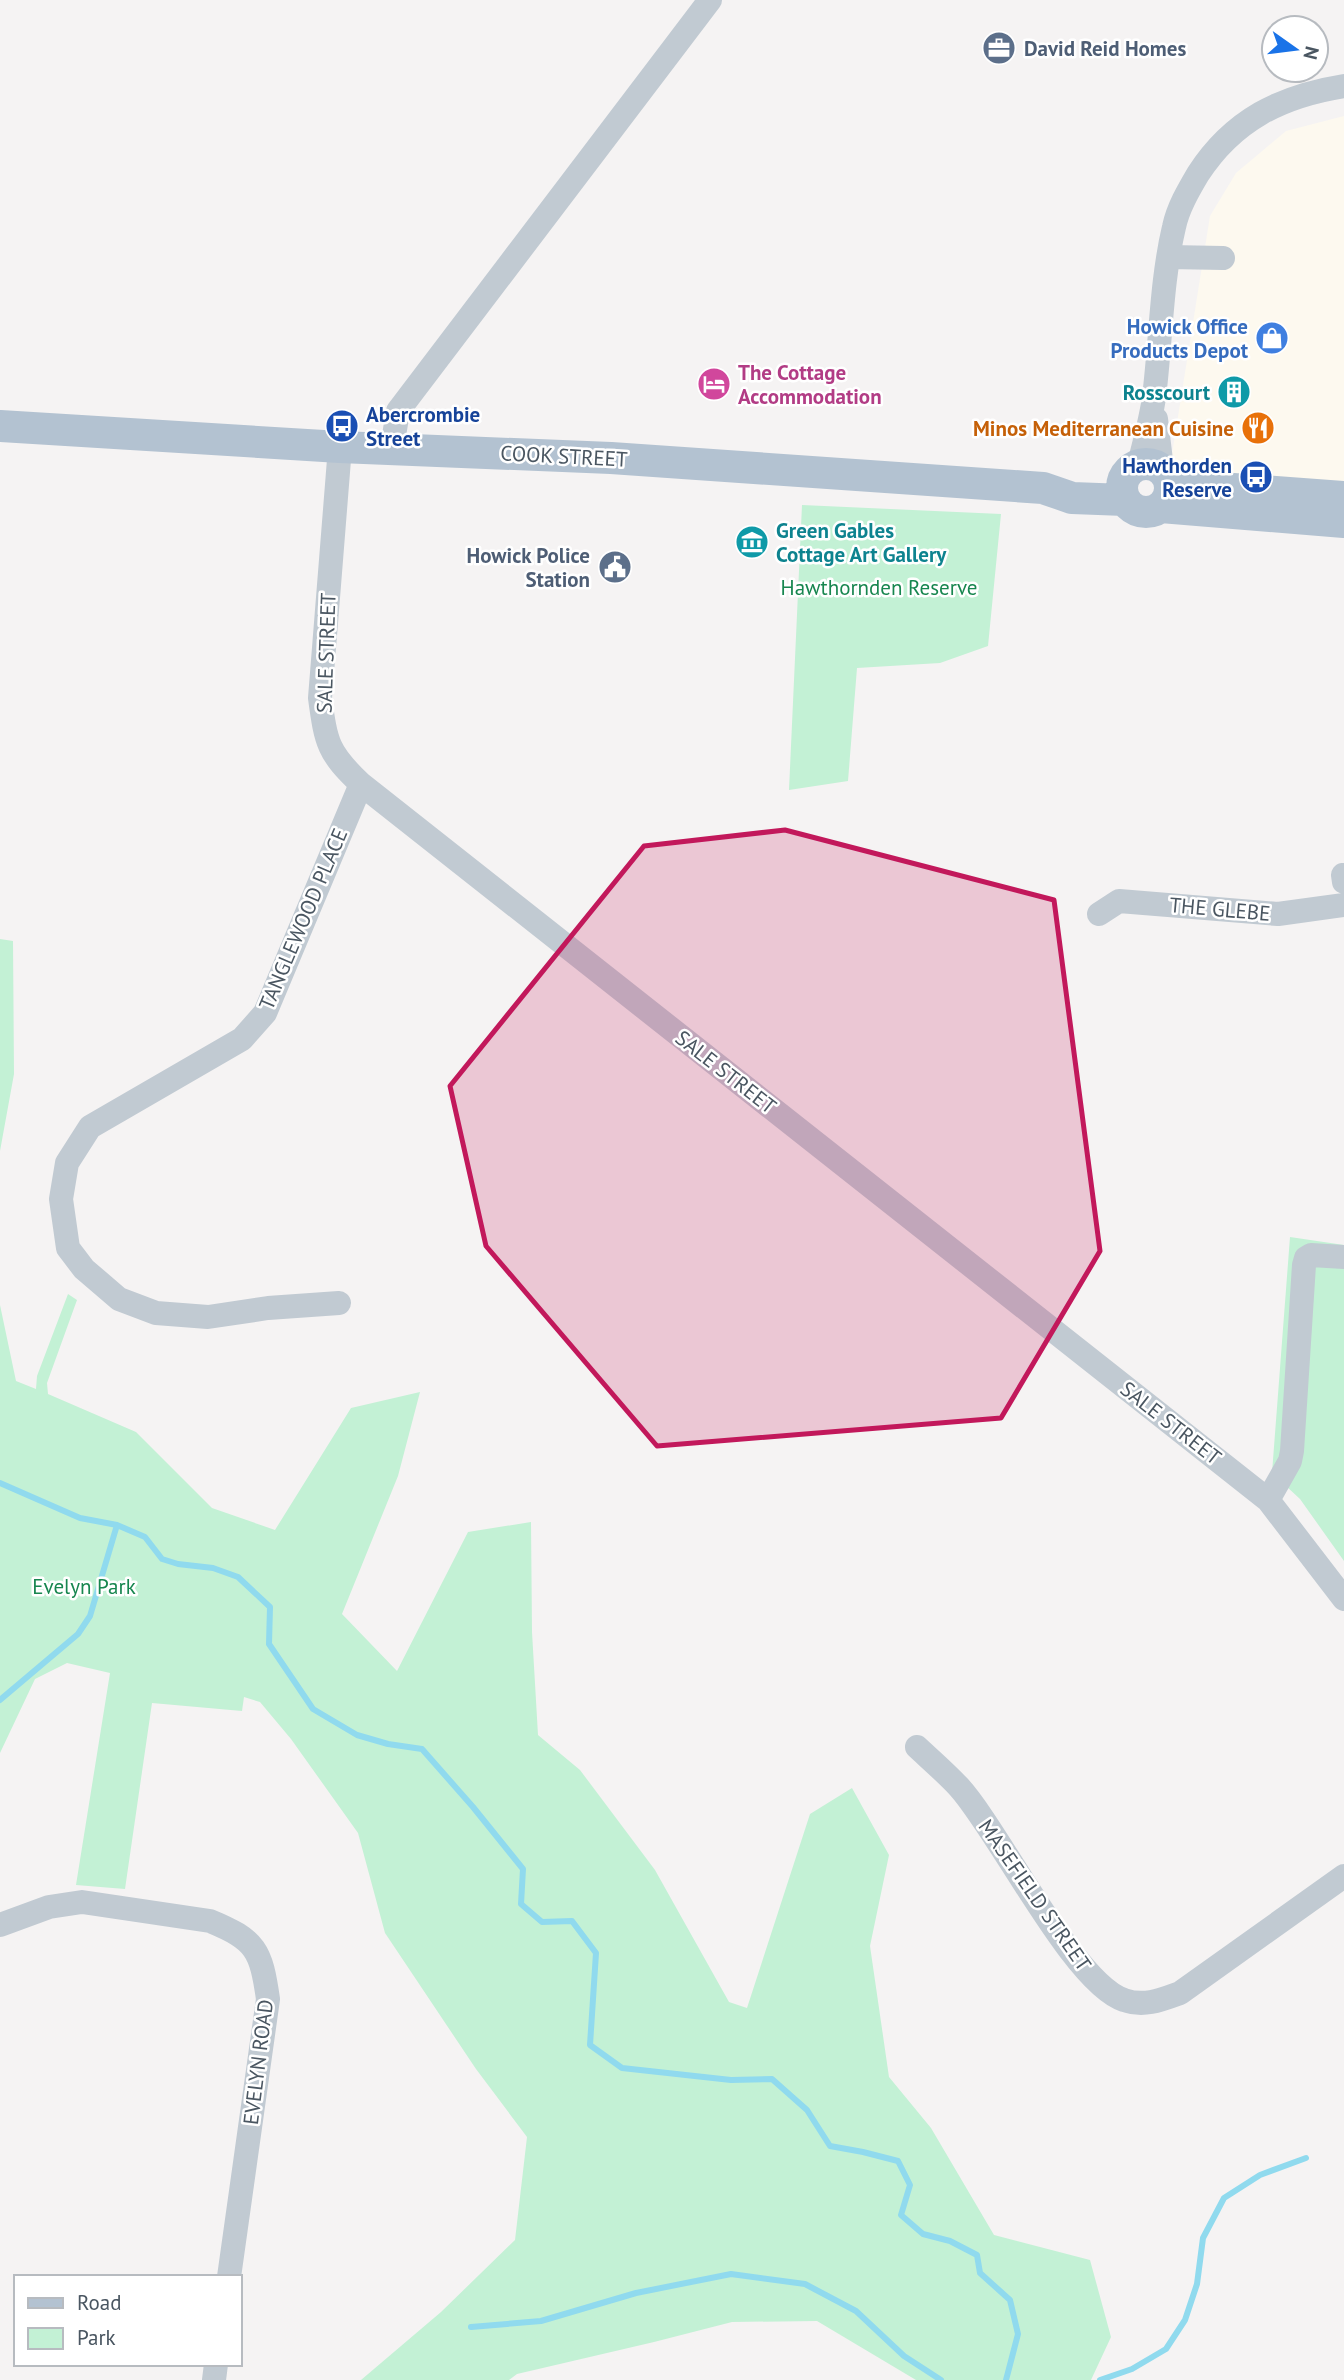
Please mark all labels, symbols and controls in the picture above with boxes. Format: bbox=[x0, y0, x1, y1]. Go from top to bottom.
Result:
north arrow bbox=[1260, 14, 1330, 84]
office icon: David Reid Homes bbox=[980, 29, 1018, 67]
place label: David Reid Homes bbox=[1024, 35, 1186, 62]
text: N bbox=[1298, 44, 1325, 62]
place label: Howick Office Products Depot bbox=[1111, 313, 1249, 364]
shop icon: Howick Office Products Depot bbox=[1253, 319, 1291, 357]
place label: The Cottage Accommodation bbox=[738, 359, 882, 410]
hotel icon: The Cottage Accommodation bbox=[695, 365, 733, 403]
building icon: Rosscourt bbox=[1215, 373, 1253, 411]
place label: Rosscourt bbox=[1123, 379, 1211, 406]
place label: Abercrombie Street bbox=[366, 401, 480, 452]
bus stop icon: Abercrombie Street bbox=[323, 407, 361, 445]
restaurant icon: Minos Mediterranean Cuisine bbox=[1239, 409, 1277, 447]
place label: Minos Mediterranean Cuisine bbox=[973, 415, 1234, 442]
street label: COOK STREET bbox=[500, 439, 629, 473]
place label: Hawthorden Reserve bbox=[1122, 452, 1232, 503]
bus stop icon: Hawthorden Reserve bbox=[1237, 458, 1275, 496]
place label: Green Gables Cottage Art Gallery bbox=[776, 517, 947, 568]
museum icon: Green Gables Cottage Art Gallery bbox=[733, 523, 771, 561]
place label: Howick Police Station bbox=[467, 542, 590, 593]
public building icon: Howick Police Station bbox=[596, 548, 634, 586]
park label: Hawthornden Reserve bbox=[781, 574, 977, 601]
street label: SALE STREET bbox=[310, 592, 342, 714]
street label: TANGLEWOOD PLACE bbox=[253, 824, 353, 1014]
street label: THE GLEBE bbox=[1168, 891, 1272, 927]
street label: SALE STREET bbox=[670, 1024, 782, 1120]
street label: SALE STREET bbox=[1115, 1375, 1227, 1471]
park label: Evelyn Park bbox=[32, 1573, 136, 1600]
street label: MASEFIELD STREET bbox=[973, 1814, 1098, 1976]
street label: EVELYN ROAD bbox=[237, 1998, 279, 2126]
legend bbox=[14, 2275, 242, 2366]
text: Road bbox=[77, 2289, 121, 2316]
text: Park bbox=[77, 2324, 116, 2351]

